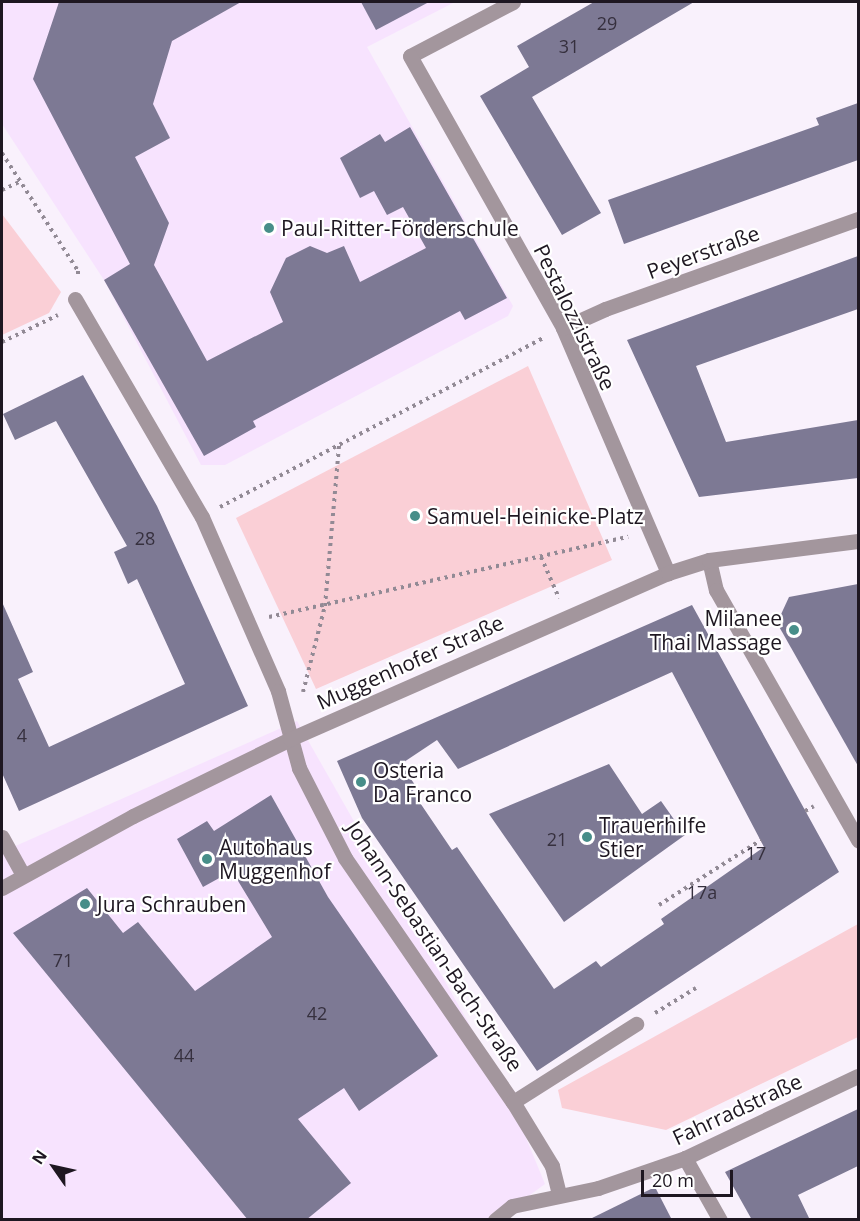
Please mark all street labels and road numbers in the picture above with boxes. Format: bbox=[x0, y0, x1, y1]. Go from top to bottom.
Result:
street label: Peyerstraße bbox=[643, 220, 763, 284]
street label: Pestalozzistraße bbox=[529, 240, 621, 394]
street label: Muggenhofer Straße bbox=[313, 609, 507, 715]
street label: Johann-Sebastian-Bach-Straße bbox=[342, 816, 528, 1076]
street label: Fahrradstraße bbox=[668, 1068, 806, 1150]

